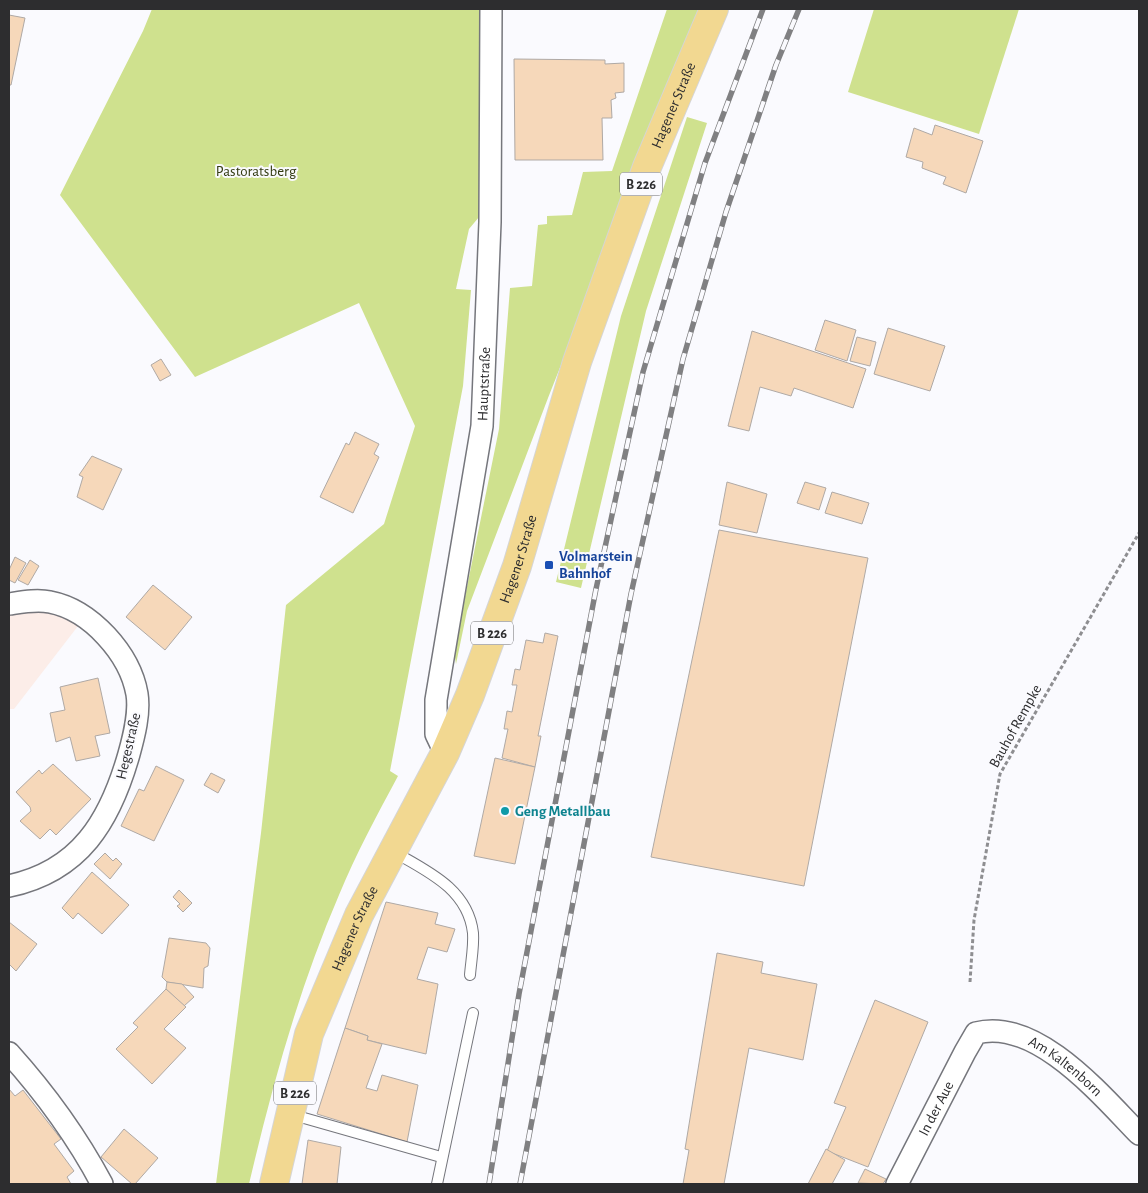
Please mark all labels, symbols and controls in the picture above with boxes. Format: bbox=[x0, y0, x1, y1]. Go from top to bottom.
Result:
street label: Hagener Straße bbox=[649, 60, 699, 151]
park label: Pastoratsberg bbox=[216, 164, 297, 179]
road number: B 226 bbox=[620, 172, 662, 195]
street label: Hauptstraße bbox=[475, 346, 493, 421]
street label: Hagener Straße bbox=[497, 513, 540, 605]
place label: Volmarstein Bahnhof bbox=[559, 549, 633, 581]
marker: Volmarstein Bahnhof bbox=[543, 559, 555, 571]
road number: B 226 bbox=[471, 622, 513, 644]
street label: Bauhof Rempke bbox=[986, 682, 1044, 770]
street label: Hegestraße bbox=[114, 711, 143, 781]
place label: Geng Metallbau bbox=[515, 804, 611, 819]
marker: Geng Metallbau bbox=[499, 805, 511, 817]
street label: Hagener Straße bbox=[329, 884, 381, 973]
street label: Am Kaltenborn bbox=[1026, 1034, 1105, 1099]
street label: In der Aue bbox=[916, 1079, 957, 1138]
road number: B 226 bbox=[274, 1082, 316, 1104]

